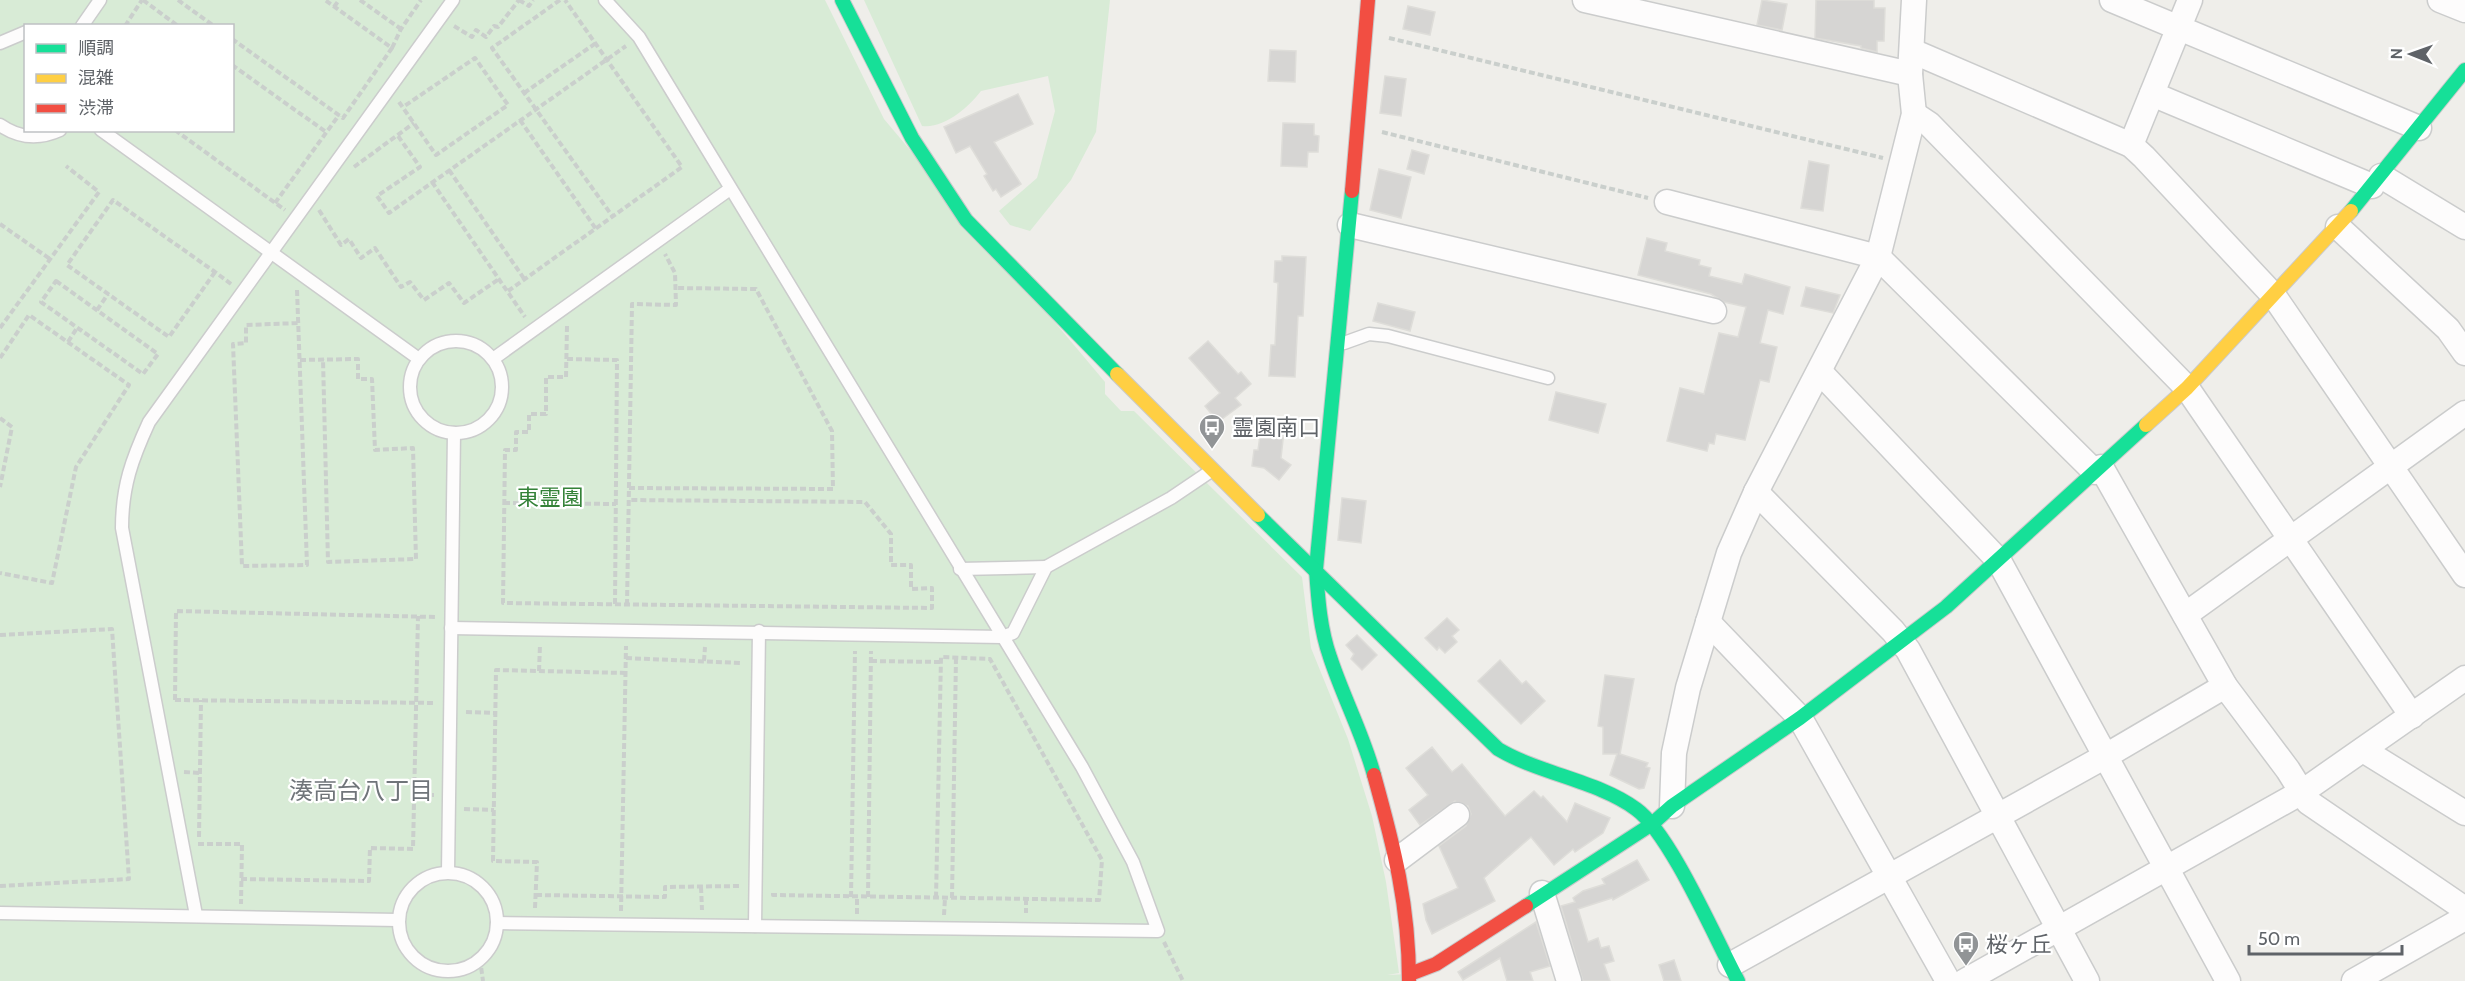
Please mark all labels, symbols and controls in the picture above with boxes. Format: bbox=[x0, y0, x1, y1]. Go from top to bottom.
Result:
legend bbox=[24, 24, 234, 132]
north arrow bbox=[2381, 24, 2441, 84]
text: 順調 bbox=[78, 37, 114, 59]
text: N bbox=[2387, 48, 2406, 60]
text: 混雑 bbox=[78, 67, 114, 89]
text: 渋滞 bbox=[78, 97, 114, 119]
bus stop icon: 霊園南口 bbox=[1197, 412, 1227, 450]
place label: 霊園南口 bbox=[1232, 414, 1320, 441]
park label: 東霊園 bbox=[517, 484, 583, 511]
district label: 湊高台八丁目 bbox=[289, 776, 433, 805]
scale bar bbox=[2249, 918, 2402, 956]
text: 50 m bbox=[2258, 928, 2300, 950]
bus stop icon: 桜ヶ丘 bbox=[1951, 929, 1981, 967]
place label: 桜ヶ丘 bbox=[1986, 931, 2052, 958]

